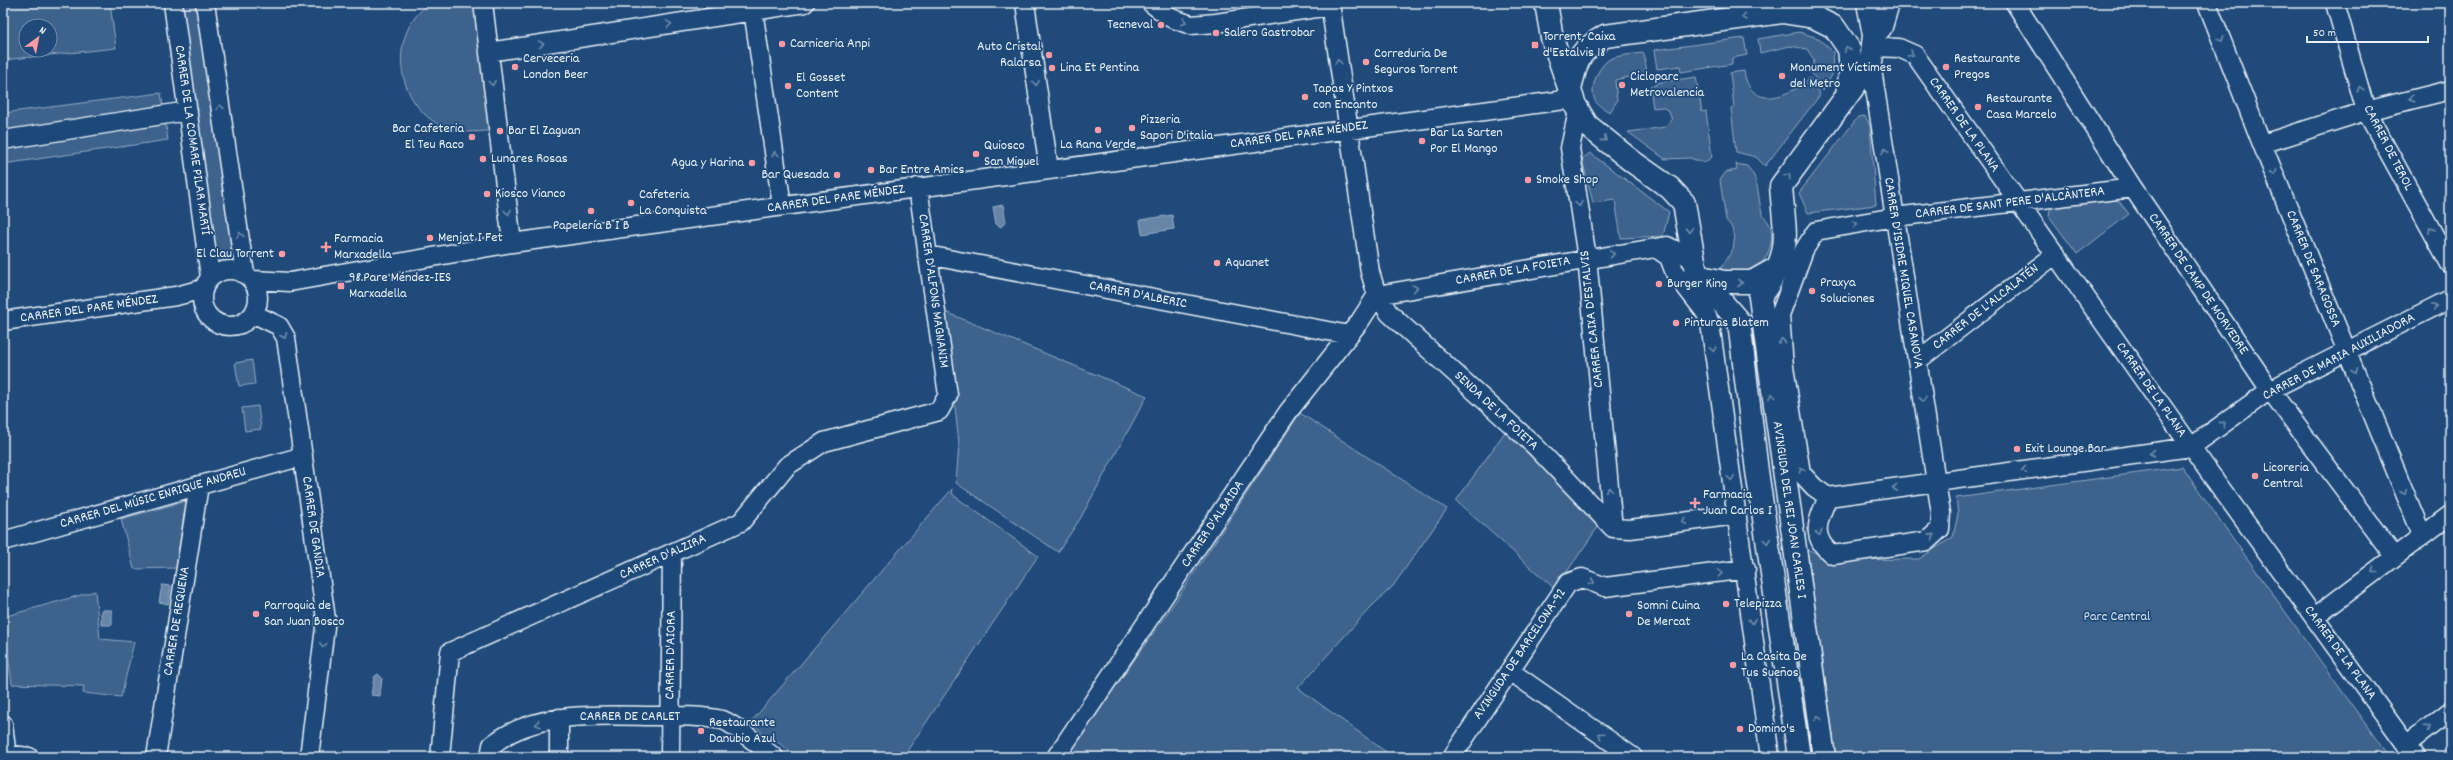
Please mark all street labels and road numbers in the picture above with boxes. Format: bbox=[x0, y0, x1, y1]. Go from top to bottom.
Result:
street label: CARRER DE LA COMARE PILAR MARTÍ bbox=[169, 44, 215, 237]
street label: CARRER DE LA PLANA bbox=[1924, 73, 2005, 177]
street label: CARRER DE TEROL bbox=[2358, 102, 2418, 195]
street label: CARRER DEL PARE MÉNDEZ bbox=[1229, 115, 1370, 155]
street label: CARRER D'ISIDRE MIQUEL CASANOVA bbox=[1878, 176, 1928, 370]
street label: CARRER DEL PARE MÉNDEZ bbox=[766, 179, 907, 219]
street label: CARRER DE SANT PERE D'ALCÀNTERA bbox=[1914, 181, 2106, 225]
street label: CARRER DE SARAGOSSA bbox=[2280, 207, 2346, 331]
street label: CARRER DE CAMP DE MORVEDRE bbox=[2143, 209, 2253, 359]
street label: CARRER D'ALFONS MAGNANIM bbox=[912, 213, 954, 369]
street label: CARRER CAIXA D'ESTALVIS bbox=[1575, 249, 1609, 389]
street label: CARRER DE LA FOIETA bbox=[1454, 251, 1572, 291]
street label: CARRER DE L'ALCALATÉN bbox=[1929, 259, 2043, 355]
street label: CARRER D'ALBERIC bbox=[1088, 276, 1189, 314]
street label: CARRER DEL PARE MÉNDEZ bbox=[19, 289, 160, 329]
street label: CARRER DE MARIA AUXILIADORA bbox=[2259, 308, 2419, 406]
street label: CARRER DE LA PLANA bbox=[2111, 338, 2192, 442]
street label: SENDA DE LA FOIETA bbox=[1449, 366, 1543, 456]
street label: AVINGUDA DEL REI JOAN CARLES I bbox=[1767, 420, 1811, 601]
street label: CARRER DEL MÚSIC ENRIQUE ANDREU bbox=[58, 462, 249, 534]
street label: CARRER DE GANDIA bbox=[296, 475, 330, 579]
street label: CARRER D'ALBAIDA bbox=[1176, 476, 1250, 572]
street label: CARRER D'ALZIRA bbox=[616, 529, 710, 585]
street label: CARRER DE REQUENA bbox=[158, 565, 196, 677]
street label: AVINGUDA DE BARCELONA-92 bbox=[1469, 584, 1571, 724]
street label: CARRER DE LA PLANA bbox=[2299, 602, 2381, 705]
street label: CARRER D'AIORA bbox=[660, 610, 682, 700]
street label: CARRER DE CARLET bbox=[580, 707, 681, 727]

